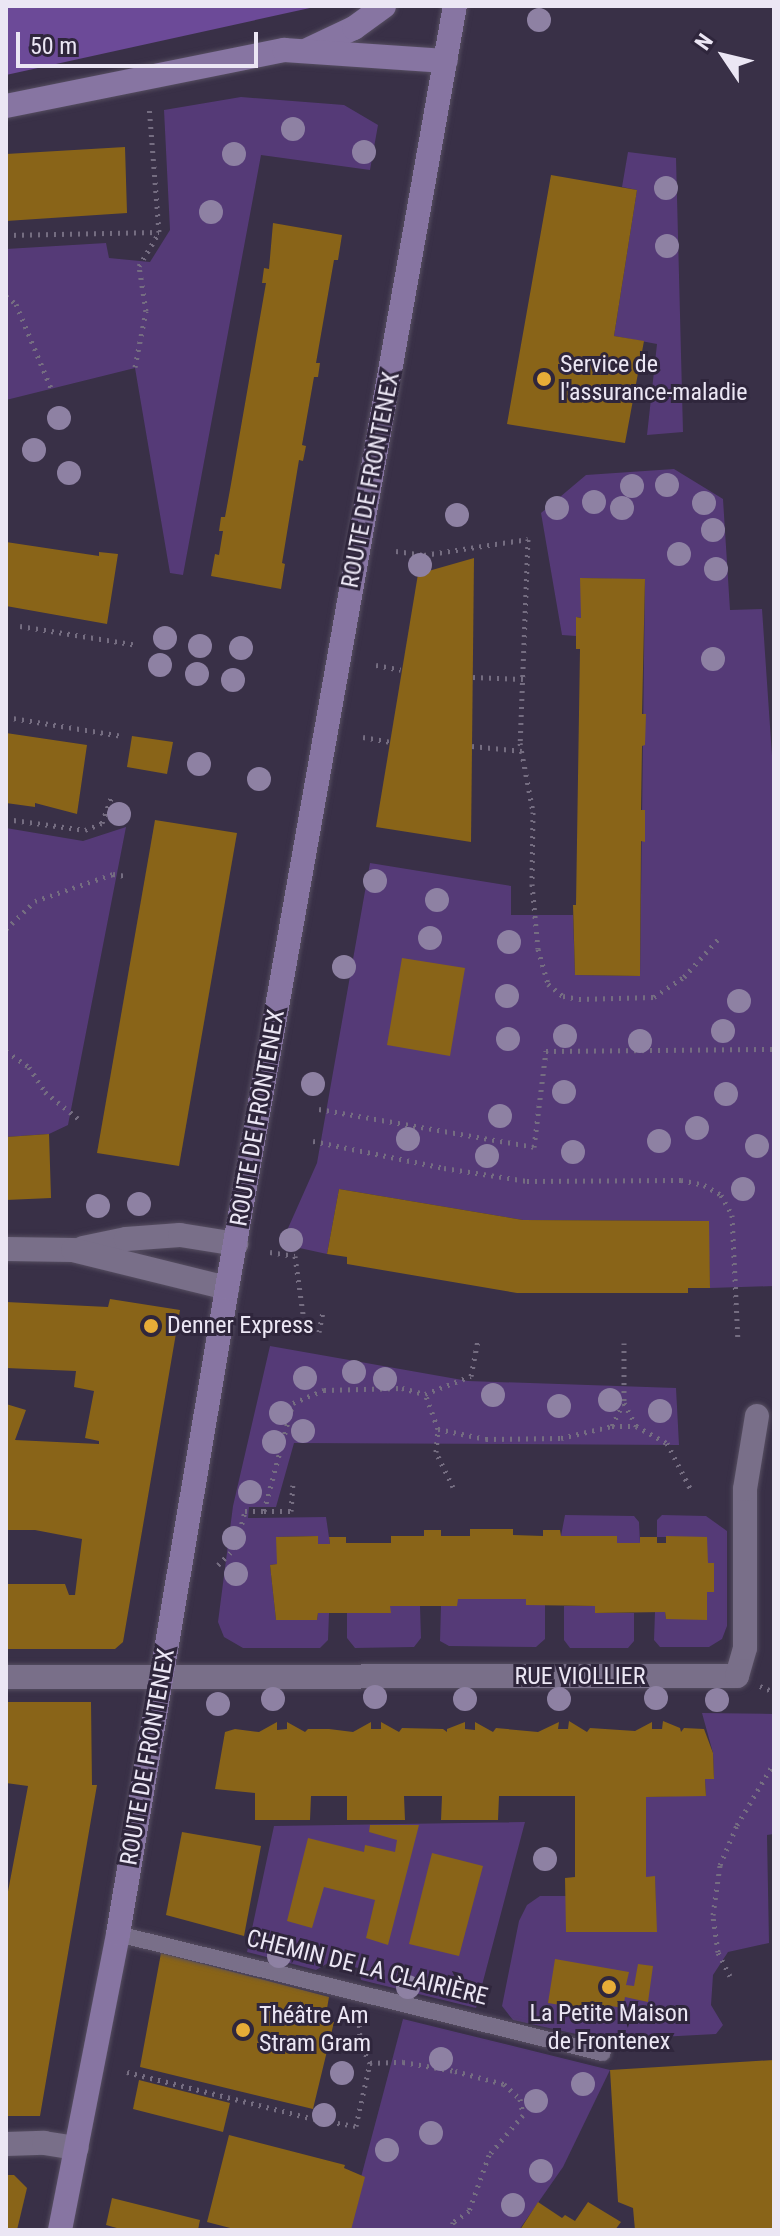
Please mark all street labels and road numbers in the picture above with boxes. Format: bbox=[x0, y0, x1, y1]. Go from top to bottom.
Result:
street label: ROUTE DE FRONTENEX bbox=[336, 370, 406, 590]
street label: ROUTE DE FRONTENEX bbox=[225, 1007, 291, 1229]
street label: ROUTE DE FRONTENEX bbox=[115, 1646, 181, 1868]
street label: RUE VIOLLIER bbox=[514, 1663, 646, 1691]
street label: CHEMIN DE LA CLAIRIÈRE bbox=[243, 1924, 491, 2012]

